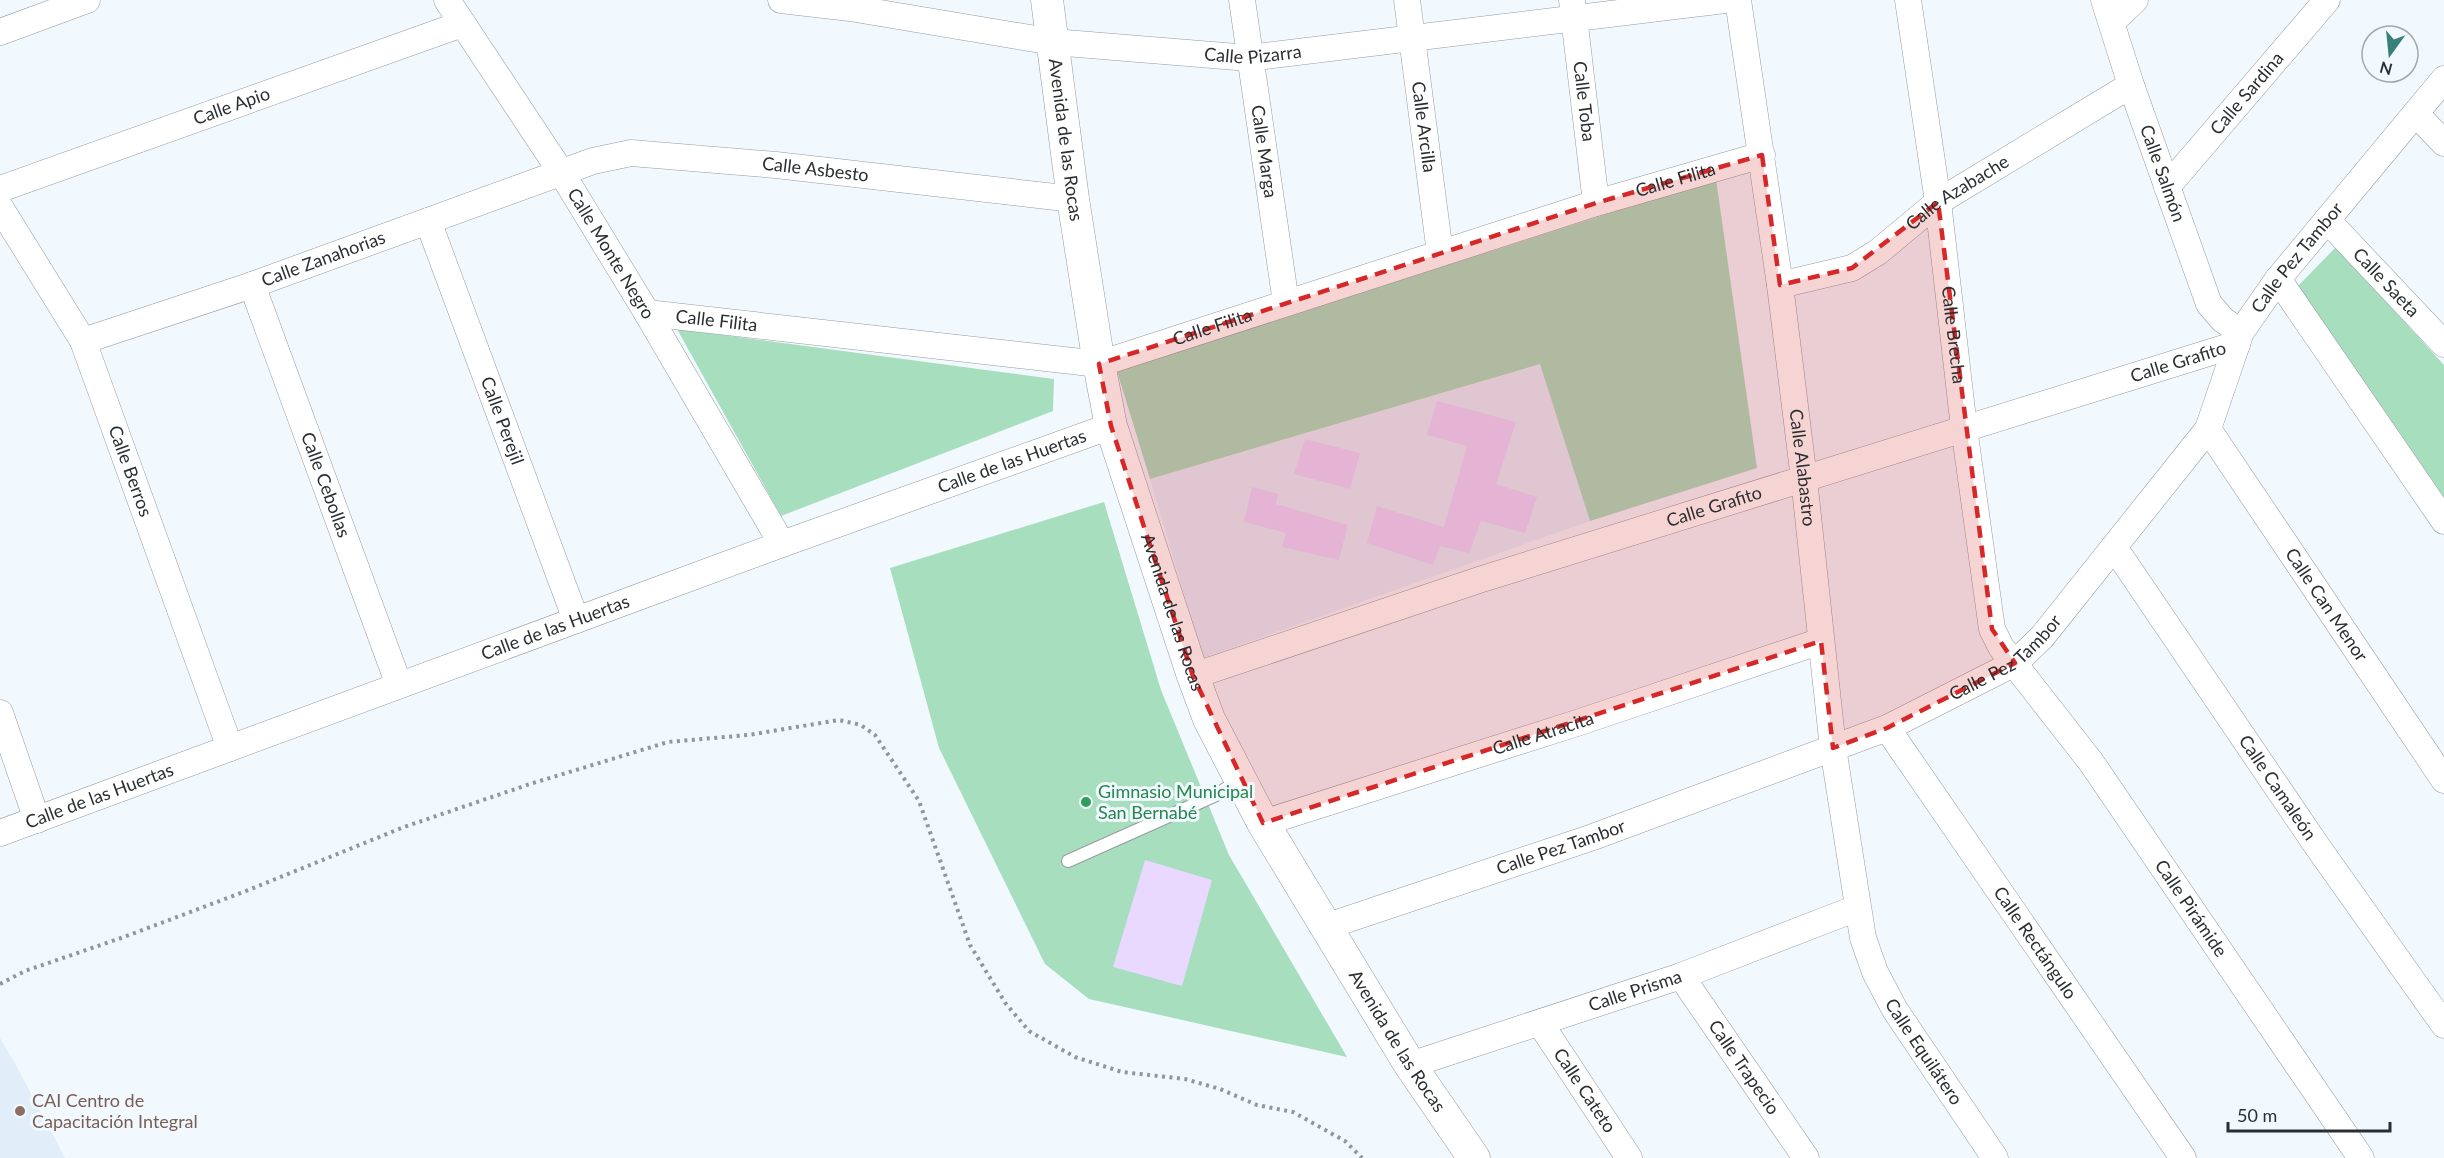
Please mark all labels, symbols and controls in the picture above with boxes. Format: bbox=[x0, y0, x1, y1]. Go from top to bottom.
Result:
north arrow bbox=[2360, 24, 2420, 84]
street label: Calle Pizarra bbox=[1204, 40, 1303, 68]
street label: Calle Sardina bbox=[2205, 47, 2288, 139]
street label: Avenida de las Rocas bbox=[1045, 57, 1088, 223]
text: N bbox=[2378, 58, 2394, 80]
street label: Calle Toba bbox=[1569, 60, 1601, 143]
street label: Calle Arcilla bbox=[1408, 80, 1441, 174]
street label: Calle Apio bbox=[190, 82, 273, 129]
street label: Calle Marga bbox=[1247, 103, 1283, 199]
street label: Calle Salmón bbox=[2136, 122, 2191, 225]
street label: Calle Azabache bbox=[1901, 150, 2013, 234]
street label: Calle Asbesto bbox=[761, 152, 870, 186]
street label: Calle Filita bbox=[1633, 157, 1718, 201]
street label: Calle Monte Negro bbox=[563, 184, 660, 323]
street label: Calle Pez Tambor bbox=[2246, 197, 2347, 317]
street label: Calle Zanahorias bbox=[258, 225, 388, 291]
street label: Calle Saeta bbox=[2349, 243, 2425, 321]
street label: Calle Brecha bbox=[1938, 285, 1971, 385]
street label: Calle Filita bbox=[1170, 303, 1254, 349]
street label: Calle Filita bbox=[675, 304, 759, 335]
street label: Calle Grafito bbox=[2127, 336, 2228, 387]
street label: Calle Perejil bbox=[477, 373, 529, 467]
street label: Calle Alabastro bbox=[1785, 407, 1821, 527]
street label: Calle Berros bbox=[104, 422, 158, 520]
street label: Calle de las Huertas bbox=[934, 424, 1089, 497]
street label: Calle Cebollas bbox=[297, 429, 356, 540]
street label: Calle Grafito bbox=[1663, 481, 1764, 531]
street label: Avenida de las Rocas bbox=[1137, 531, 1210, 694]
street label: Calle Can Menor bbox=[2281, 543, 2373, 666]
street label: Calle de las Huertas bbox=[478, 589, 632, 664]
street label: Calle Pez Tambor bbox=[1945, 610, 2066, 705]
street label: Calle Atracita bbox=[1490, 706, 1596, 759]
street label: Calle Camaleón bbox=[2235, 730, 2322, 844]
street label: Calle de las Huertas bbox=[22, 758, 176, 833]
place label: Gimnasio Municipal San Bernabé bbox=[1098, 780, 1253, 823]
marker: Gimnasio Municipal San Bernabé bbox=[1079, 795, 1093, 809]
street label: Calle Pez Tambor bbox=[1493, 814, 1629, 879]
street label: Calle Pirámide bbox=[2151, 855, 2233, 961]
street label: Calle Rectángulo bbox=[1989, 882, 2082, 1003]
street label: Avenida de las Rocas bbox=[1345, 965, 1451, 1116]
street label: Calle Prisma bbox=[1585, 965, 1684, 1016]
street label: Calle Equilátero bbox=[1881, 994, 1968, 1109]
street label: Calle Trapecio bbox=[1704, 1015, 1785, 1118]
street label: Calle Cateto bbox=[1550, 1044, 1621, 1137]
place label: CAI Centro de Capacitación Integral bbox=[32, 1089, 198, 1132]
scale bar bbox=[2228, 1095, 2390, 1133]
marker: CAI Centro de Capacitación Integral bbox=[13, 1104, 27, 1118]
text: 50 m bbox=[2237, 1104, 2277, 1126]

